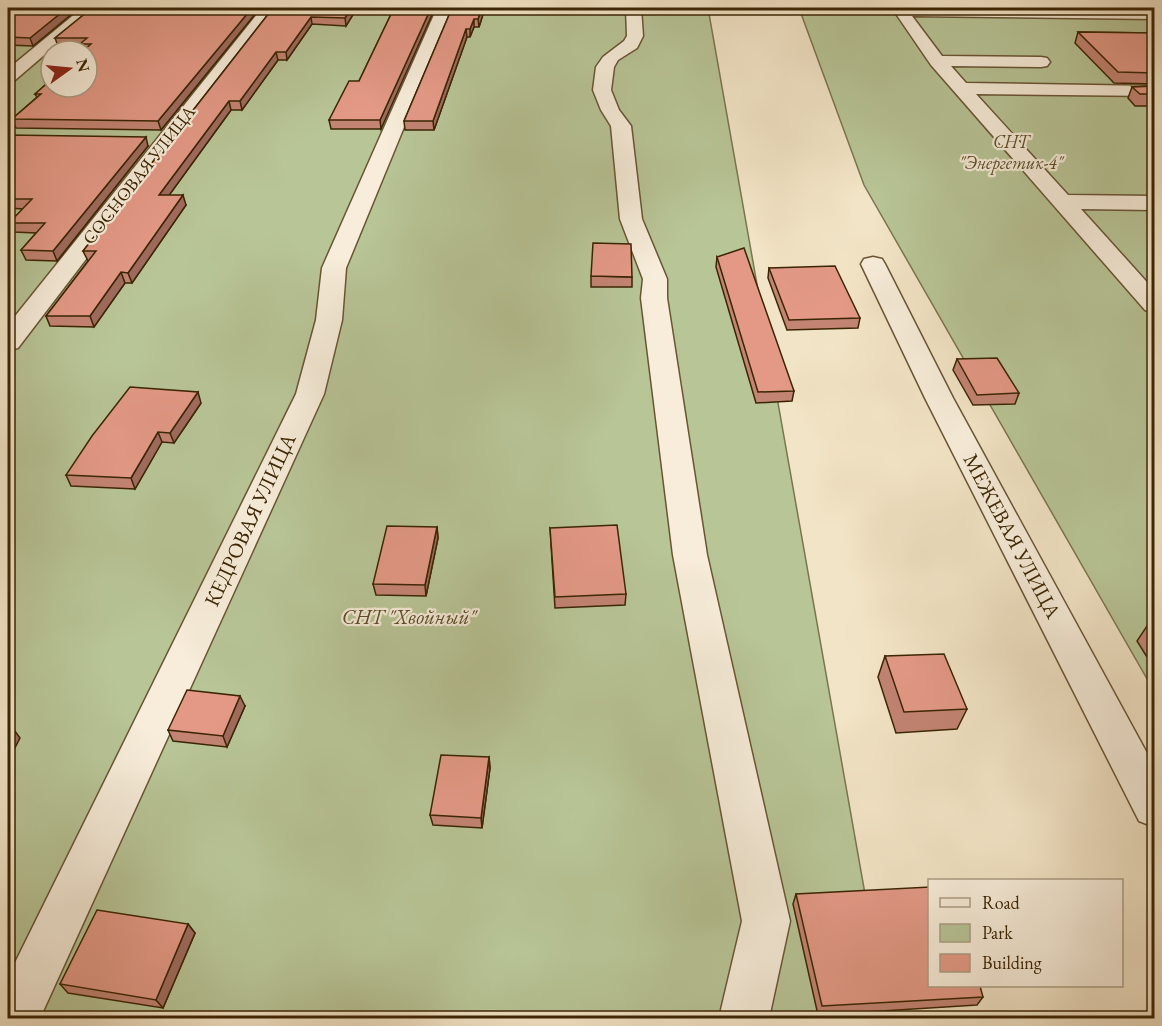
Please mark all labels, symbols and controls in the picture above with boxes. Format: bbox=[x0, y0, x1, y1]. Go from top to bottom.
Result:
north arrow bbox=[39, 39, 99, 99]
text: N bbox=[71, 56, 95, 74]
street label: СОСНОВАЯ УЛИЦА bbox=[77, 100, 200, 249]
park label: СНТ "Энергетик-4" bbox=[959, 130, 1065, 175]
street label: КЕДРОВАЯ УЛИЦА bbox=[198, 429, 302, 611]
street label: МЕЖЕВАЯ УЛИЦА bbox=[958, 449, 1068, 623]
park label: СНТ "Хвойный" bbox=[342, 603, 478, 630]
legend bbox=[928, 879, 1123, 987]
text: Road bbox=[982, 891, 1021, 914]
text: Park bbox=[982, 921, 1013, 944]
text: Building bbox=[982, 951, 1042, 974]

